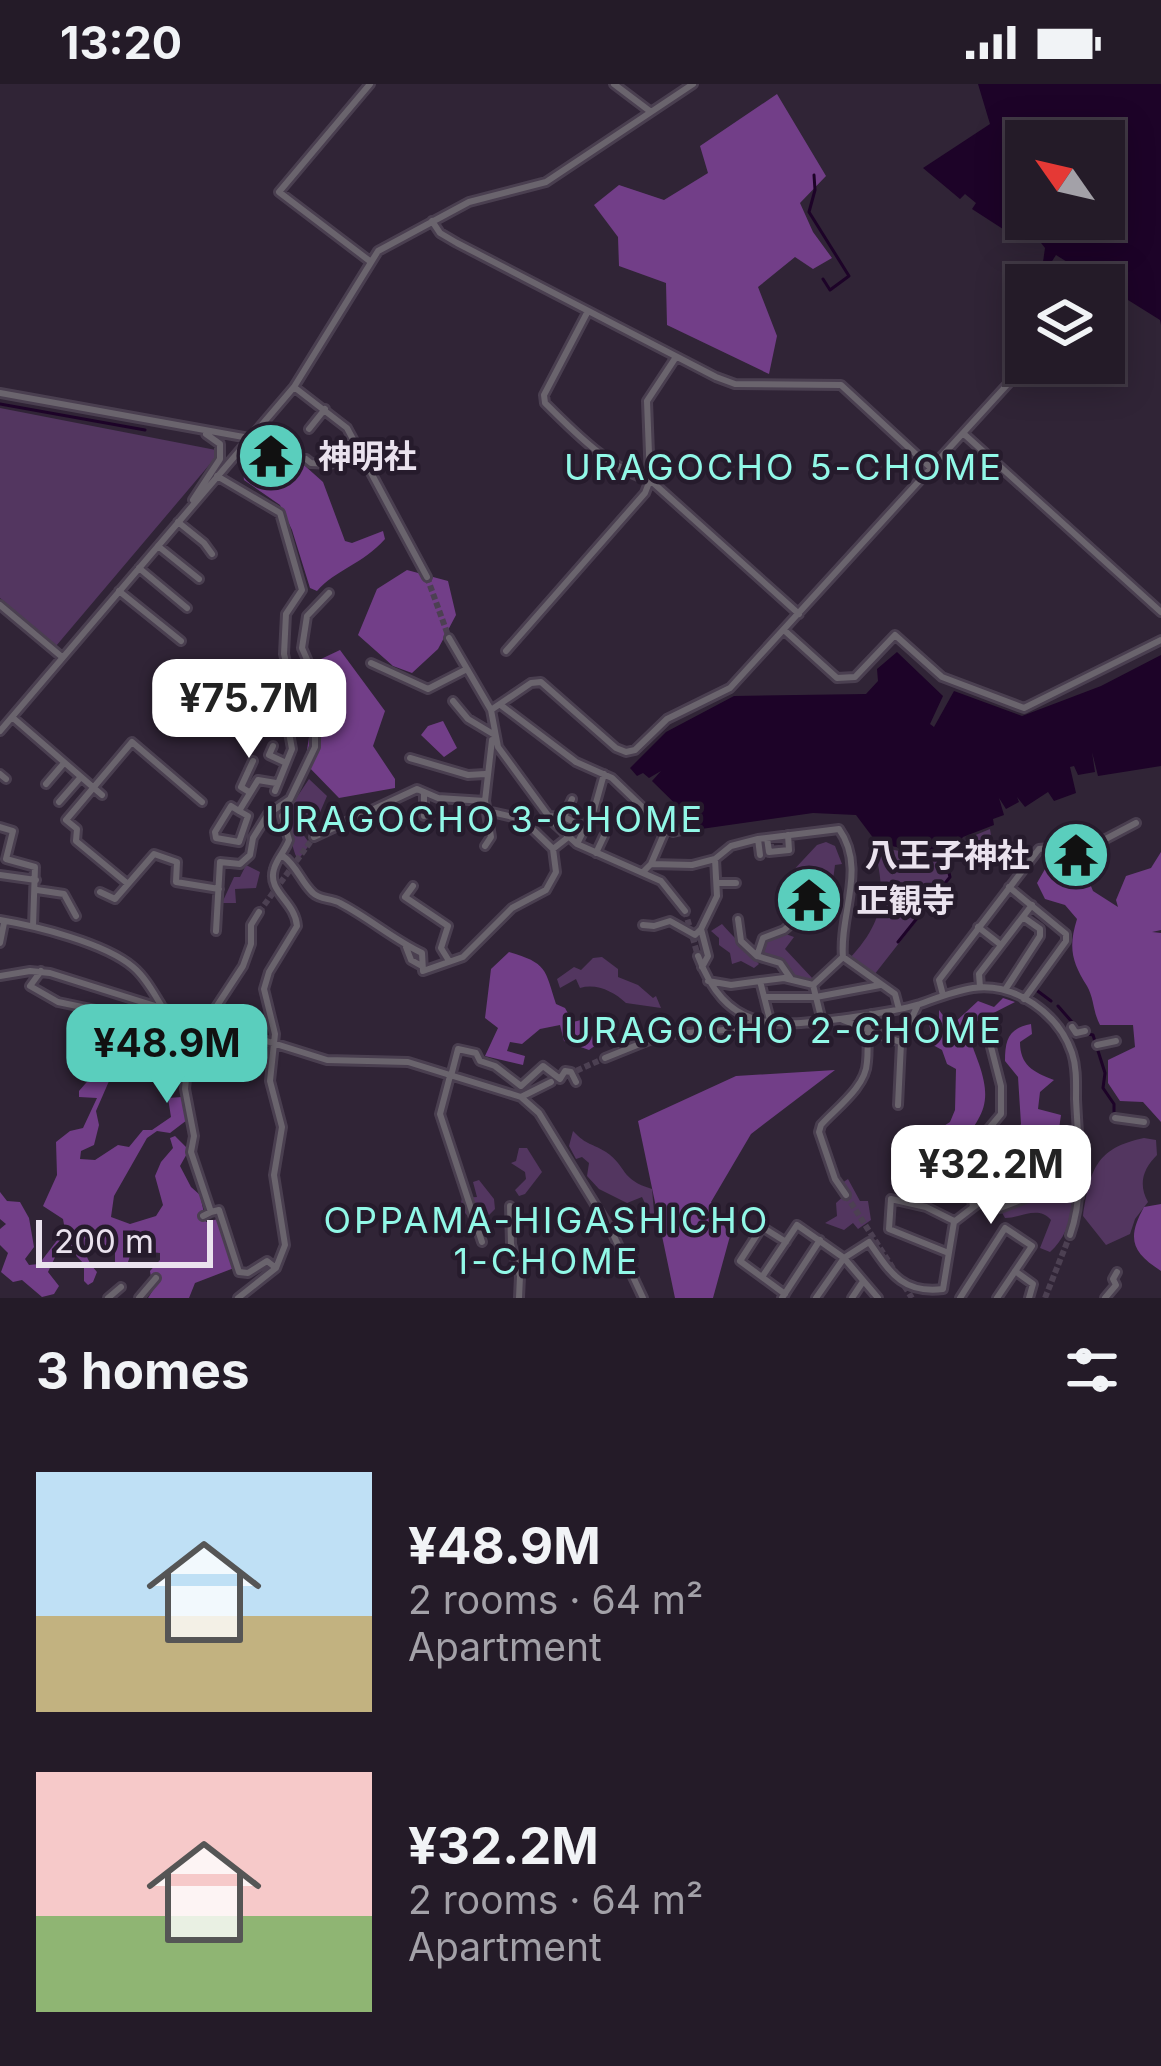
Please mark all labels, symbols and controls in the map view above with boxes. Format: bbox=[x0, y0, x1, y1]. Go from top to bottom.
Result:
text: 13:20 bbox=[60, 15, 182, 70]
north arrow bbox=[1005, 120, 1125, 240]
map controls bbox=[1005, 120, 1125, 384]
button: layers bbox=[1005, 264, 1125, 384]
temple icon: 神明社 bbox=[236, 421, 306, 491]
place label: 神明社 bbox=[318, 436, 417, 476]
district label: URAGOCHO 5-CHOME bbox=[564, 445, 1004, 489]
pin: ¥75.7M bbox=[151, 659, 347, 761]
text: ¥75.7M bbox=[179, 674, 319, 721]
district label: URAGOCHO 3-CHOME bbox=[265, 797, 705, 841]
temple icon: 八王子神社 bbox=[1041, 820, 1111, 890]
place label: 八王子神社 bbox=[865, 835, 1030, 875]
temple icon: 正観寺 bbox=[774, 865, 844, 935]
place label: 正観寺 bbox=[856, 880, 955, 920]
pin: ¥48.9M bbox=[69, 1004, 265, 1106]
district label: URAGOCHO 2-CHOME bbox=[564, 1008, 1004, 1052]
text: ¥48.9M bbox=[93, 1019, 241, 1066]
pin: ¥32.2M bbox=[893, 1125, 1089, 1227]
text: ¥32.2M bbox=[918, 1140, 1064, 1187]
district label: OPPAMA-HIGASHICHO 1-CHOME bbox=[324, 1198, 770, 1283]
scale bar bbox=[36, 1214, 213, 1267]
text: 200 m bbox=[54, 1221, 154, 1261]
icon: filters bbox=[1059, 1337, 1125, 1403]
text: 3 homes bbox=[36, 1340, 250, 1401]
text: ¥48.9M bbox=[408, 1515, 601, 1576]
icon: home bbox=[132, 1520, 276, 1664]
text: 2 rooms · 64 m² bbox=[408, 1576, 703, 1623]
text: Apartment bbox=[408, 1623, 602, 1670]
text: ¥32.2M bbox=[408, 1815, 599, 1876]
icon: home bbox=[132, 1820, 276, 1964]
text: 2 rooms · 64 m² bbox=[408, 1876, 703, 1923]
text: Apartment bbox=[408, 1923, 602, 1970]

